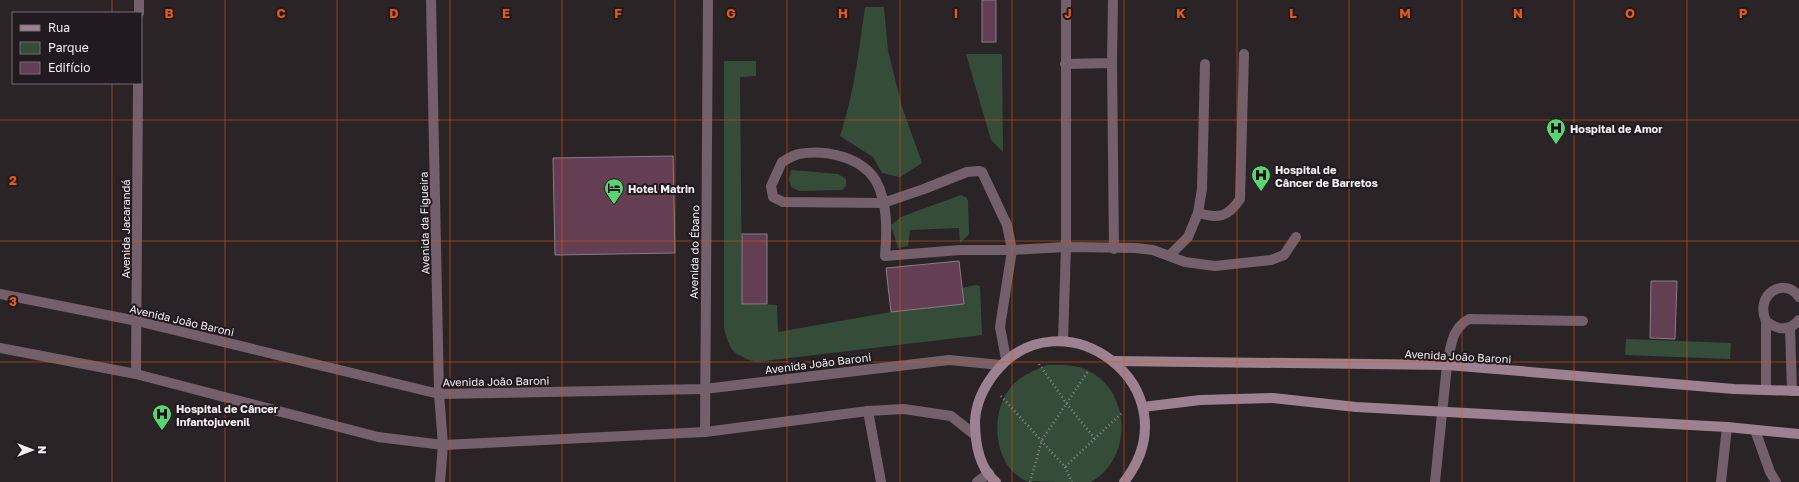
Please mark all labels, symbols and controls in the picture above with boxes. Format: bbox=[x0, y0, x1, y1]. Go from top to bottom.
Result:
text: B bbox=[164, 5, 174, 21]
text: C bbox=[276, 5, 286, 21]
text: D bbox=[389, 5, 399, 21]
text: E bbox=[502, 5, 510, 21]
text: F bbox=[614, 5, 622, 21]
text: G bbox=[726, 5, 736, 21]
text: H bbox=[838, 5, 848, 21]
text: I bbox=[954, 5, 958, 21]
text: J bbox=[1064, 5, 1072, 21]
text: K bbox=[1176, 5, 1186, 21]
text: L bbox=[1289, 5, 1297, 21]
text: M bbox=[1399, 5, 1411, 21]
text: N bbox=[1513, 5, 1523, 21]
text: O bbox=[1625, 5, 1635, 21]
text: P bbox=[1739, 5, 1748, 21]
legend bbox=[12, 12, 142, 84]
text: Rua bbox=[48, 20, 70, 35]
text: Parque bbox=[48, 40, 89, 55]
text: Edifício bbox=[48, 60, 90, 75]
hospital icon: Hospital de Amor bbox=[1545, 117, 1567, 145]
place label: Hospital de Amor bbox=[1570, 122, 1663, 135]
place label: Hospital de Câncer de Barretos bbox=[1275, 163, 1378, 189]
hospital icon: Hospital de Câncer de Barretos bbox=[1250, 164, 1272, 192]
street label: Avenida da Figueira bbox=[417, 171, 431, 275]
text: 2 bbox=[9, 172, 17, 188]
hotel icon: Hotel Matrin bbox=[603, 177, 625, 205]
street label: Avenida Jacarandá bbox=[119, 179, 132, 279]
place label: Hotel Matrin bbox=[628, 182, 695, 195]
street label: Avenida do Ébano bbox=[687, 205, 701, 299]
text: 3 bbox=[9, 293, 17, 309]
street label: Avenida João Baroni bbox=[128, 302, 236, 338]
street label: Avenida João Baroni bbox=[1404, 347, 1512, 365]
street label: Avenida João Baroni bbox=[764, 350, 872, 376]
street label: Avenida João Baroni bbox=[442, 374, 550, 388]
place label: Hospital de Câncer Infantojuvenil bbox=[176, 402, 279, 428]
hospital icon: Hospital de Câncer Infantojuvenil bbox=[151, 403, 173, 431]
north arrow bbox=[12, 430, 52, 470]
text: N bbox=[36, 446, 49, 454]

